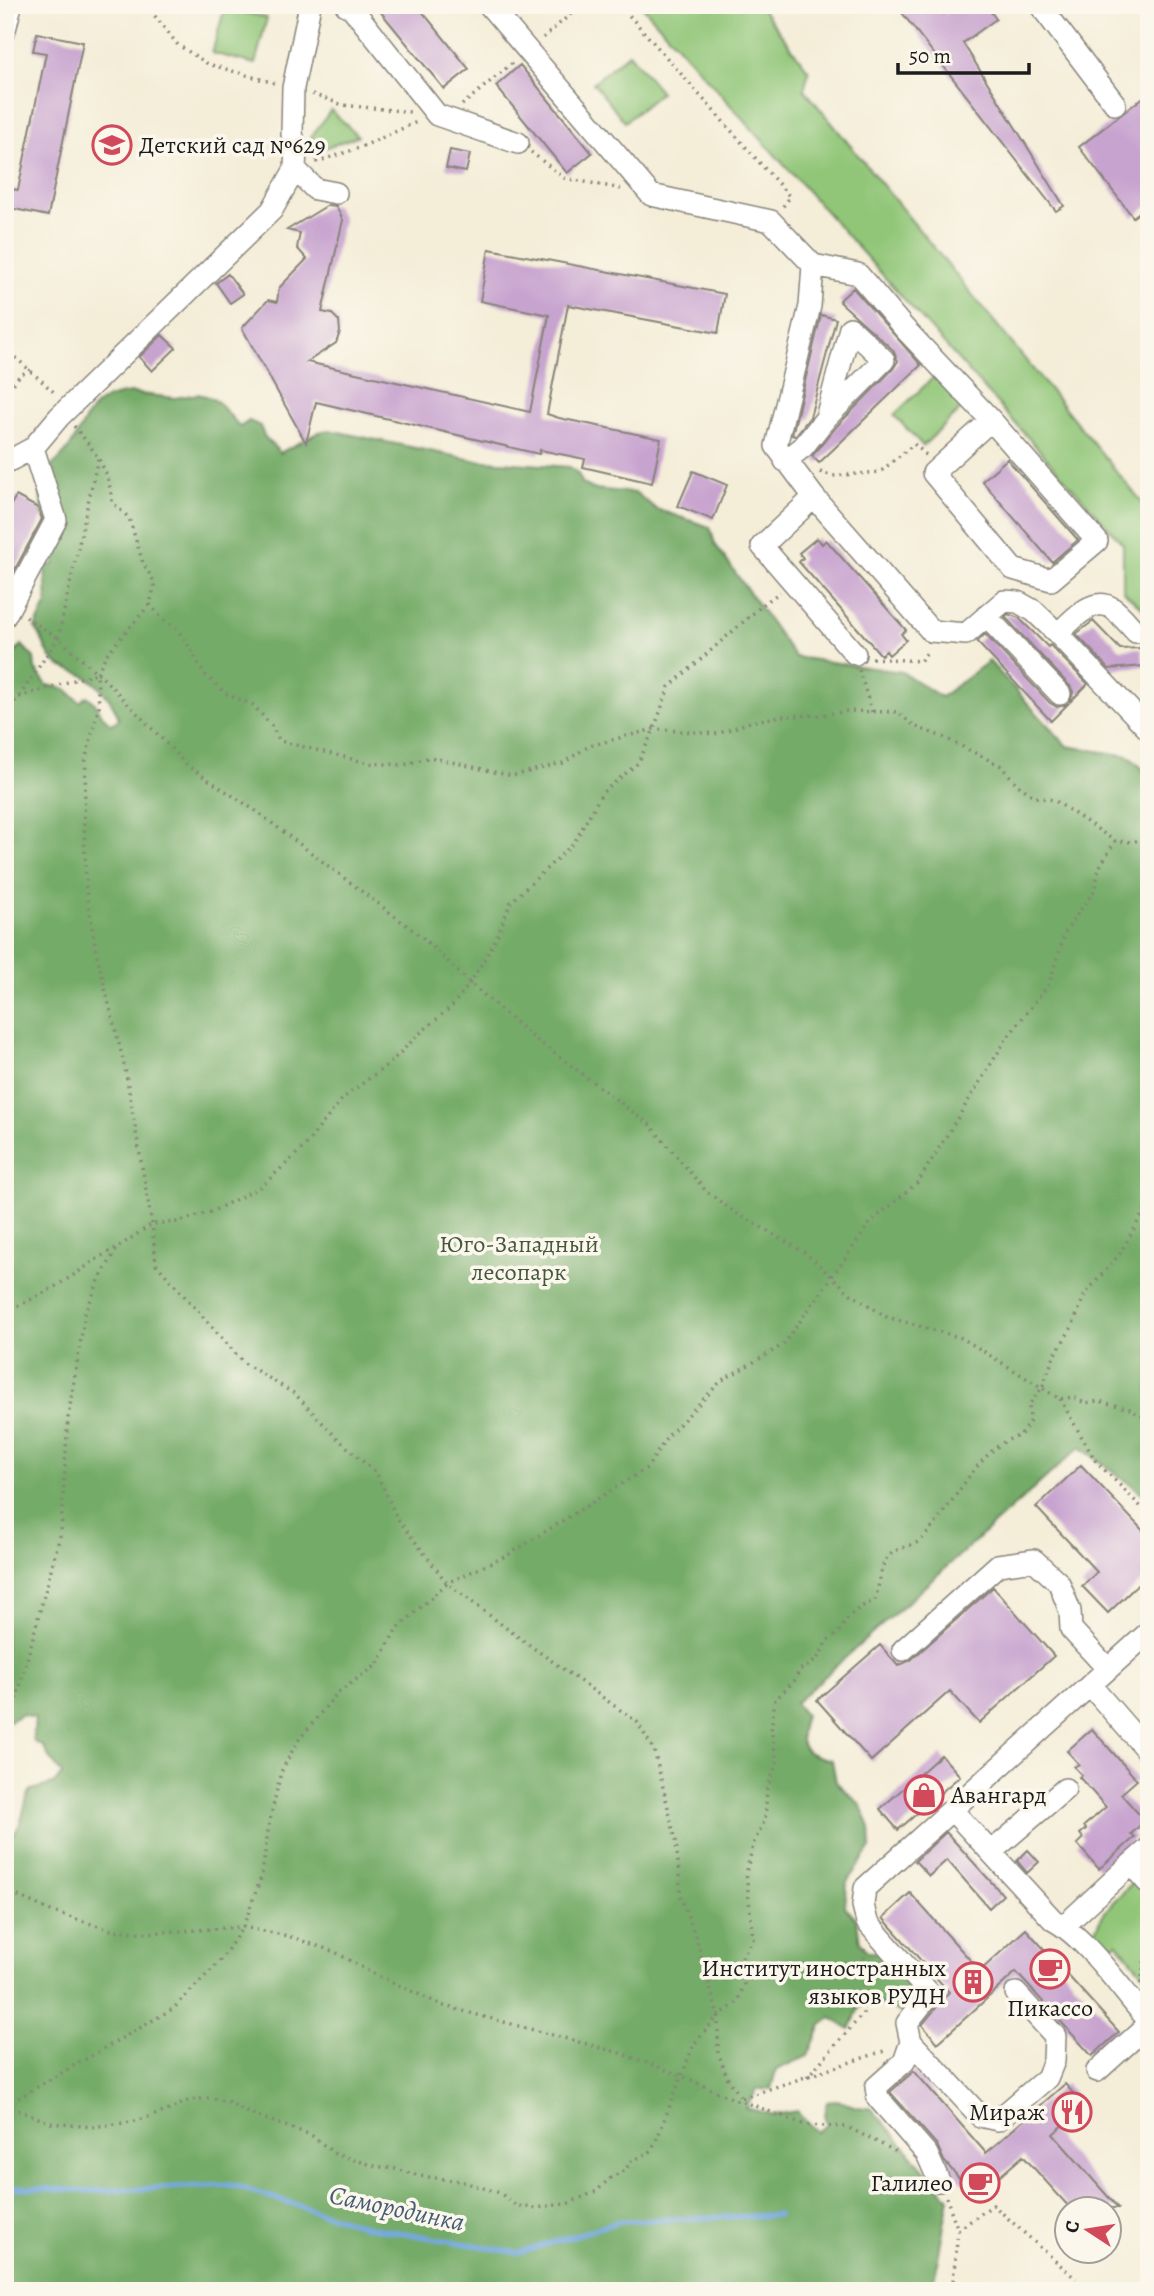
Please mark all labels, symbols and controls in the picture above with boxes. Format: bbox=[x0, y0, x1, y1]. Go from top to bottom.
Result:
scale bar bbox=[898, 32, 1030, 76]
text: 50 m bbox=[909, 42, 951, 70]
school or university icon: Детский сад №629 bbox=[91, 124, 133, 166]
place label: Детский сад №629 bbox=[139, 129, 326, 161]
park label: Юго-Западный лесопарк bbox=[439, 1228, 599, 1288]
shop icon: Авангард bbox=[903, 1774, 945, 1816]
place label: Авангард bbox=[950, 1779, 1046, 1811]
cafe icon: Пикассо bbox=[1029, 1948, 1071, 1990]
place label: Институт иностранных языков РУДН bbox=[702, 1952, 946, 2012]
building icon: Институт иностранных языков РУДН bbox=[952, 1961, 994, 2003]
place label: Пикассо bbox=[1007, 1992, 1093, 2024]
restaurant icon: Мираж bbox=[1051, 2091, 1093, 2133]
place label: Мираж bbox=[969, 2096, 1045, 2128]
cafe icon: Галилео bbox=[959, 2162, 1001, 2204]
place label: Галилео bbox=[871, 2167, 953, 2199]
water label: Самородинка bbox=[326, 2177, 468, 2240]
north arrow bbox=[1052, 2194, 1122, 2264]
text: С bbox=[1058, 2218, 1086, 2235]

